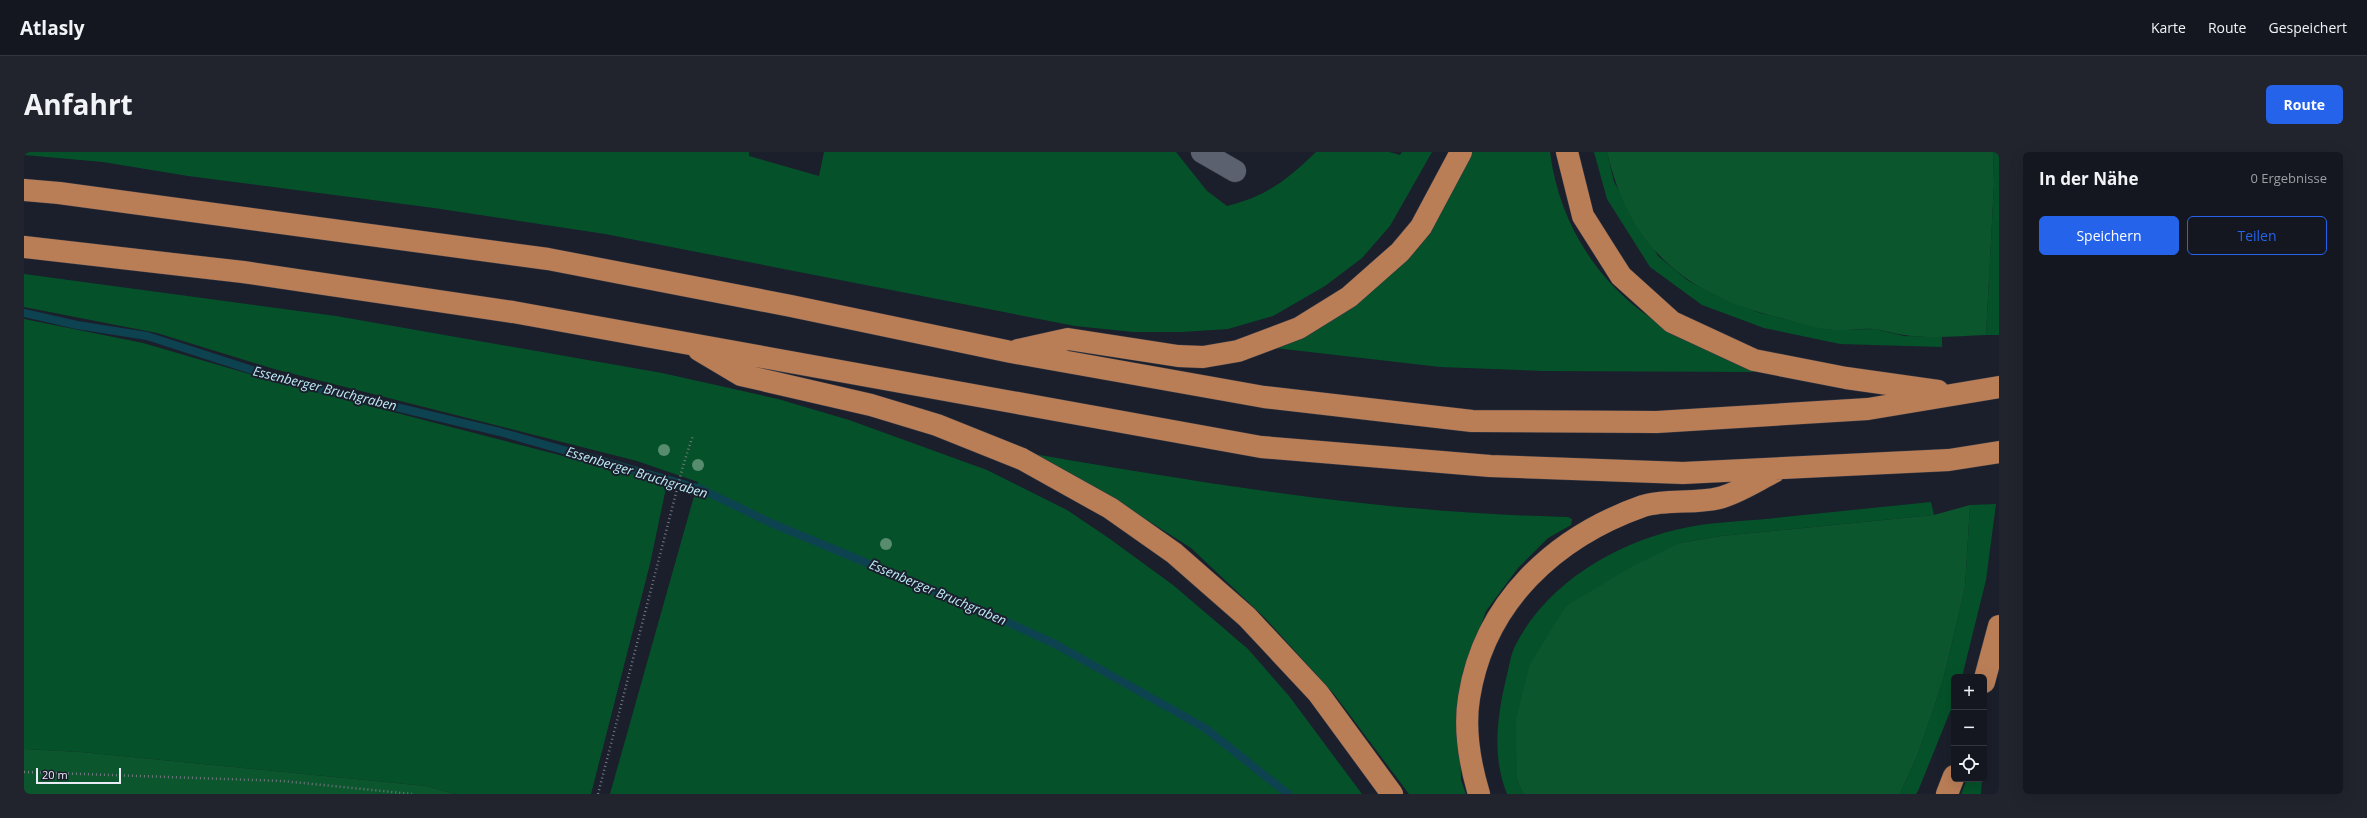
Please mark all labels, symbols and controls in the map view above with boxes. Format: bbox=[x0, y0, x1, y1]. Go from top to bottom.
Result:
text: Atlasly bbox=[20, 15, 85, 41]
text: Karte bbox=[2151, 18, 2186, 37]
text: Route bbox=[2208, 18, 2246, 37]
text: Gespeichert bbox=[2268, 18, 2347, 37]
text: Anfahrt bbox=[24, 85, 133, 123]
button: Route bbox=[2266, 85, 2343, 124]
text: In der Nähe bbox=[2039, 167, 2138, 190]
text: 0 Ergebnisse bbox=[2250, 169, 2327, 187]
button: Speichern bbox=[2039, 216, 2179, 255]
button: Teilen bbox=[2187, 216, 2327, 255]
water label: Essenberger Bruchgraben bbox=[251, 361, 399, 415]
water label: Essenberger Bruchgraben bbox=[564, 442, 710, 502]
water label: Essenberger Bruchgraben bbox=[867, 555, 1009, 629]
map controls bbox=[1951, 674, 1987, 782]
button: + bbox=[1951, 674, 1987, 710]
button: − bbox=[1951, 710, 1987, 746]
button: locate bbox=[1951, 746, 1987, 782]
scale bar bbox=[36, 766, 121, 785]
text: 20 m bbox=[42, 767, 68, 782]

